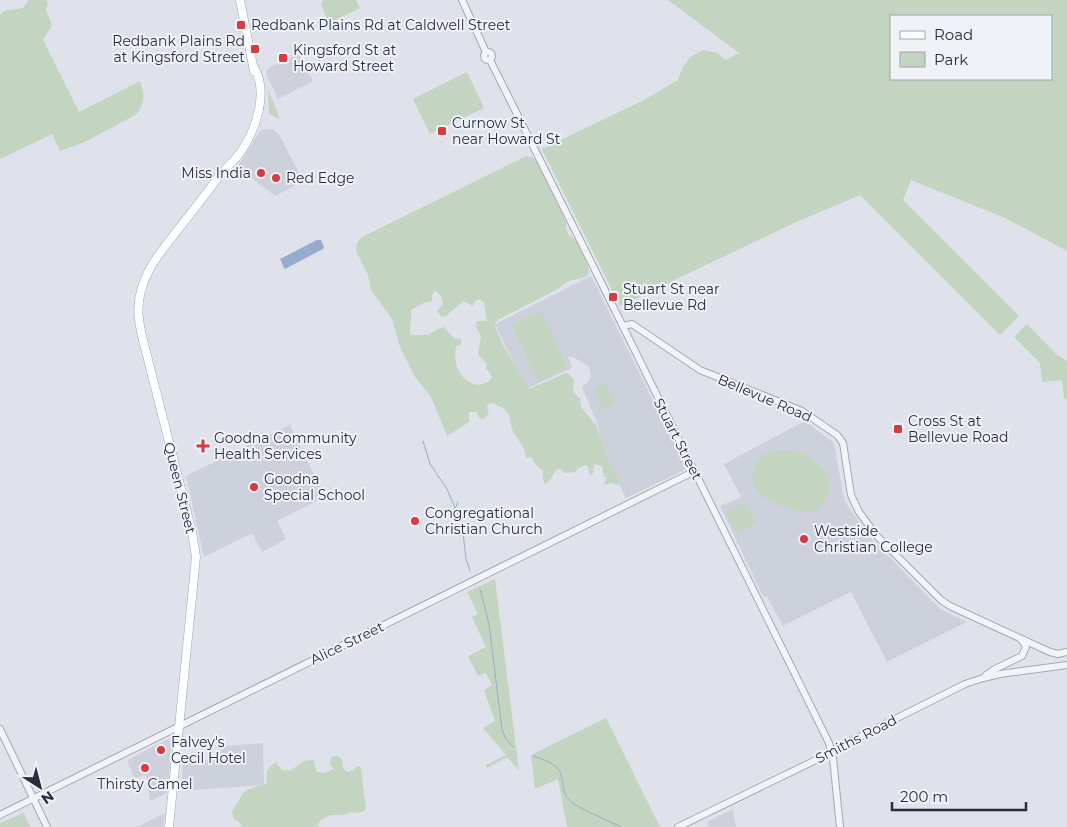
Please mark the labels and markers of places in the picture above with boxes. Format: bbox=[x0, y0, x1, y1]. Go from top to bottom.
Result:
place label: Redbank Plains Rd at Caldwell Street bbox=[251, 16, 511, 34]
marker: Redbank Plains Rd at Caldwell Street bbox=[235, 19, 247, 31]
place label: Redbank Plains Rd at Kingsford Street bbox=[112, 32, 245, 66]
place label: Kingsford St at Howard Street bbox=[293, 41, 397, 75]
marker: Redbank Plains Rd at Kingsford Street bbox=[249, 43, 261, 55]
marker: Kingsford St at Howard Street bbox=[277, 52, 289, 64]
place label: Curnow St near Howard St bbox=[452, 114, 561, 148]
marker: Curnow St near Howard St bbox=[436, 125, 448, 137]
place label: Miss India bbox=[181, 164, 251, 182]
marker: Miss India bbox=[255, 167, 267, 179]
place label: Red Edge bbox=[286, 169, 355, 187]
marker: Red Edge bbox=[270, 172, 282, 184]
place label: Stuart St near Bellevue Rd bbox=[623, 280, 720, 314]
marker: Stuart St near Bellevue Rd bbox=[607, 291, 619, 303]
place label: Cross St at Bellevue Road bbox=[908, 412, 1009, 446]
marker: Cross St at Bellevue Road bbox=[892, 423, 904, 435]
place label: Goodna Community Health Services bbox=[214, 429, 357, 463]
marker: Goodna Community Health Services bbox=[196, 439, 210, 453]
place label: Goodna Special School bbox=[264, 470, 365, 504]
marker: Goodna Special School bbox=[248, 481, 260, 493]
place label: Congregational Christian Church bbox=[425, 504, 543, 538]
marker: Congregational Christian Church bbox=[409, 515, 421, 527]
place label: Westside Christian College bbox=[814, 522, 933, 556]
marker: Westside Christian College bbox=[798, 533, 810, 545]
place label: Falvey's Cecil Hotel bbox=[171, 733, 246, 767]
marker: Falvey's Cecil Hotel bbox=[155, 744, 167, 756]
marker: Thirsty Camel bbox=[139, 762, 151, 774]
place label: Thirsty Camel bbox=[97, 775, 193, 793]

